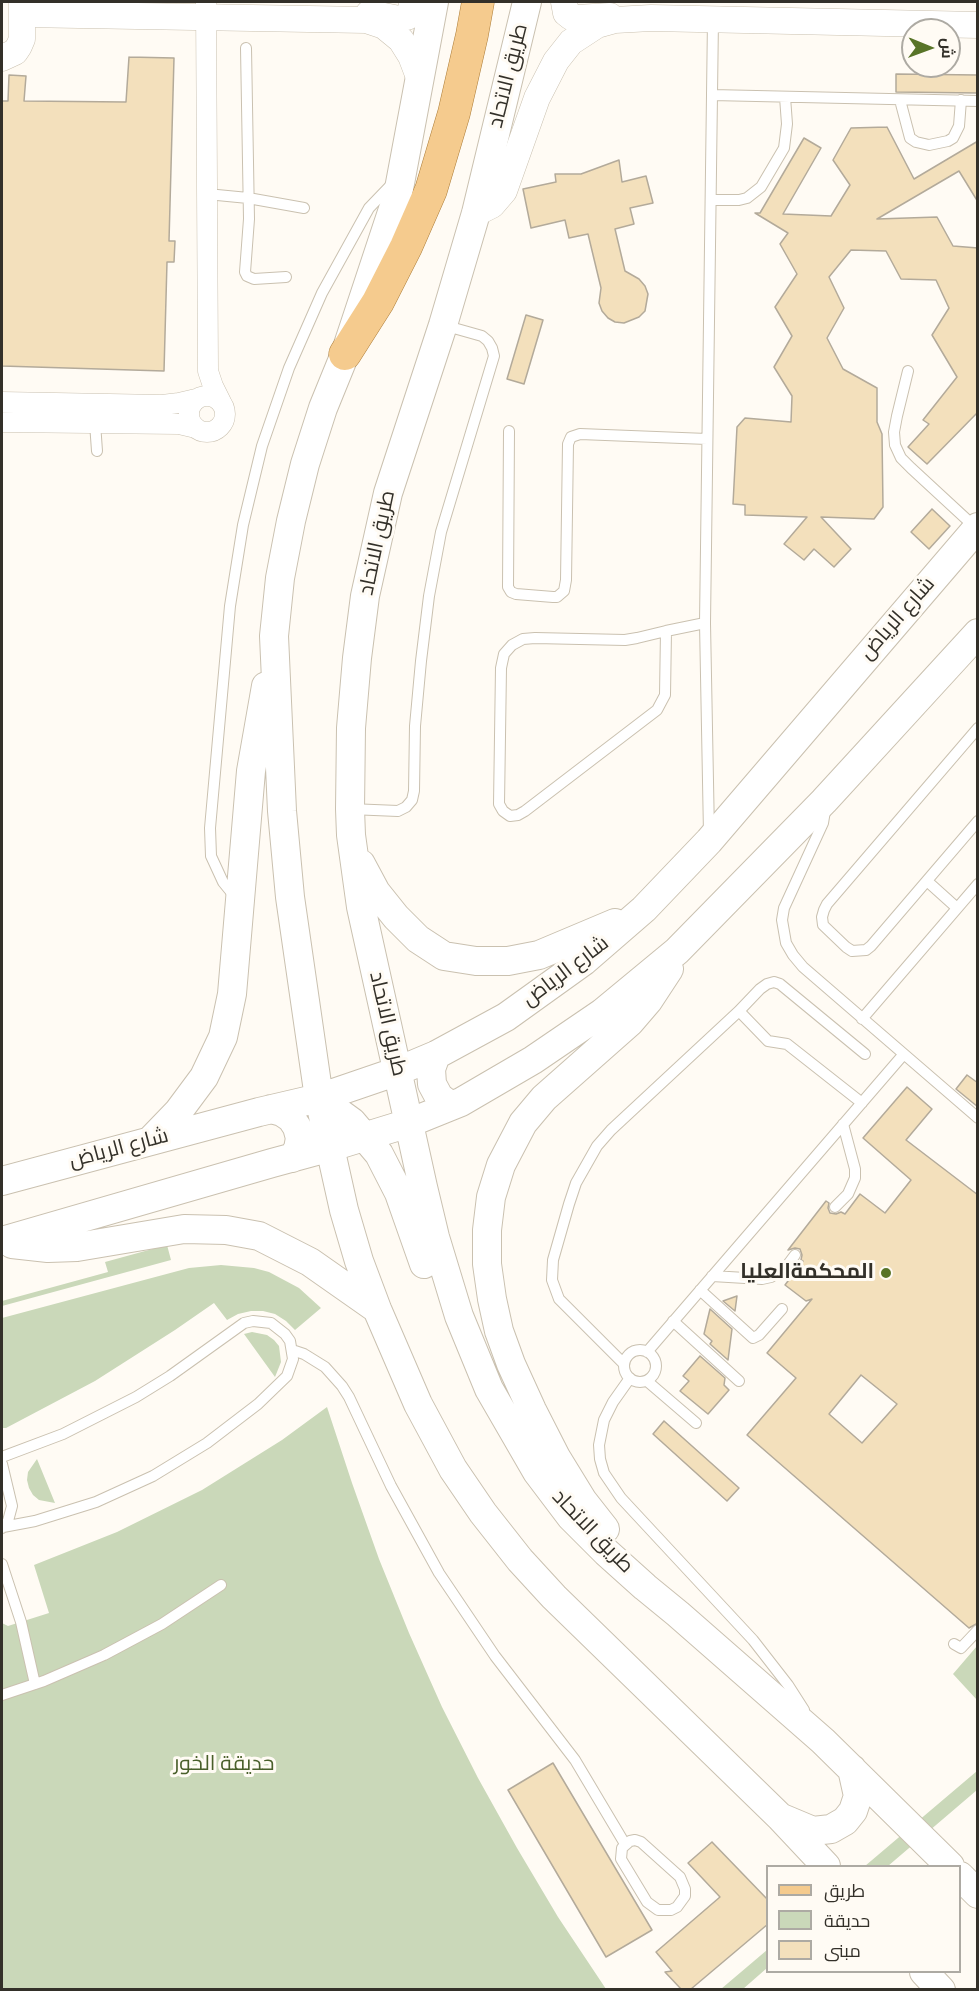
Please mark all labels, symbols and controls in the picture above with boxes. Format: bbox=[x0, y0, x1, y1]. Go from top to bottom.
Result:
north arrow bbox=[901, 18, 961, 78]
street label: طريق الاتحاد bbox=[484, 21, 534, 131]
text: ش bbox=[938, 38, 957, 59]
street label: طريق الاتحاد bbox=[355, 488, 401, 598]
street label: شارع الرياض bbox=[855, 572, 941, 666]
street label: شارع الرياض bbox=[518, 931, 614, 1013]
street label: طريق الاتحاد bbox=[363, 969, 411, 1079]
street label: شارع الرياض bbox=[67, 1124, 171, 1174]
place label: المحكمةالعليا bbox=[740, 1260, 874, 1286]
marker: المحكمةالعليا bbox=[879, 1266, 893, 1280]
street label: طريق الاتحاد bbox=[546, 1485, 638, 1579]
park label: حديقة الخور bbox=[174, 1752, 274, 1778]
legend bbox=[766, 1865, 961, 1973]
text: طريق bbox=[824, 1880, 865, 1901]
text: حديقة bbox=[824, 1910, 870, 1931]
text: مبنى bbox=[824, 1940, 861, 1961]

